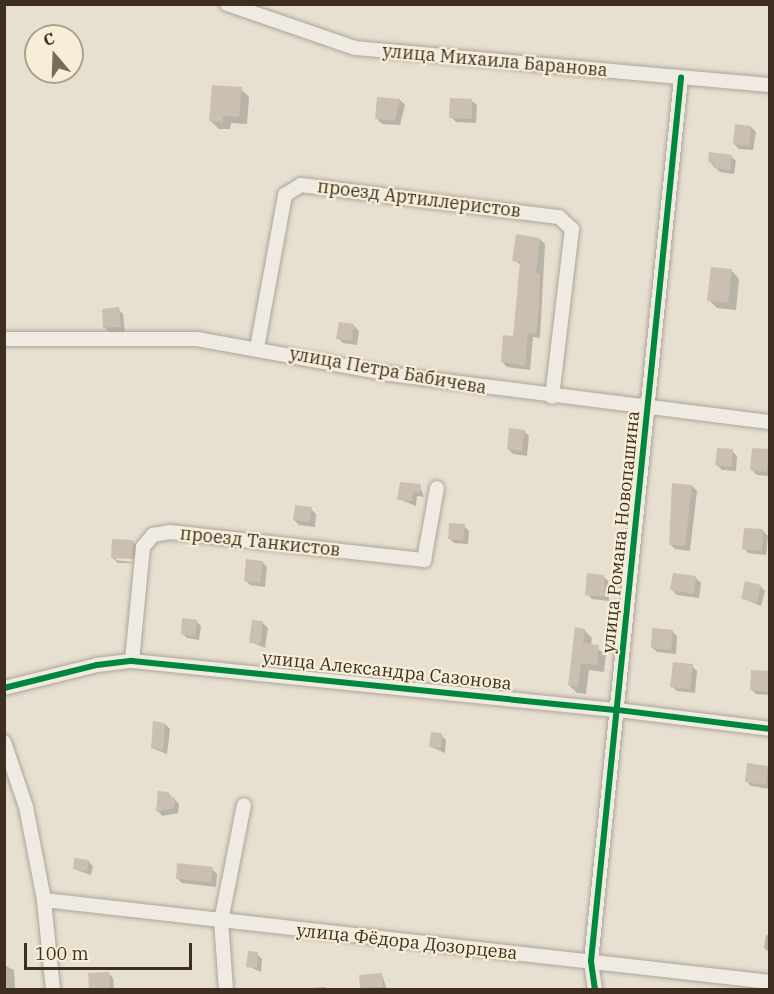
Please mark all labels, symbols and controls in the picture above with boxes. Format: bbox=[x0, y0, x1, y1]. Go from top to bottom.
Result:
north arrow bbox=[24, 24, 84, 84]
text: С bbox=[40, 28, 57, 50]
street label: улица Михаила Баранова bbox=[382, 40, 608, 82]
street label: проезд Артиллеристов bbox=[316, 176, 522, 222]
street label: улица Петра Бабичева bbox=[288, 343, 488, 399]
street label: улица Романа Новопашина bbox=[598, 410, 644, 654]
street label: проезд Танкистов bbox=[179, 523, 341, 561]
street label: улица Александра Сазонова bbox=[261, 647, 513, 695]
street label: улица Фёдора Дозорцева bbox=[295, 920, 519, 964]
scale bar bbox=[27, 931, 195, 969]
text: 100 m bbox=[35, 942, 89, 965]

